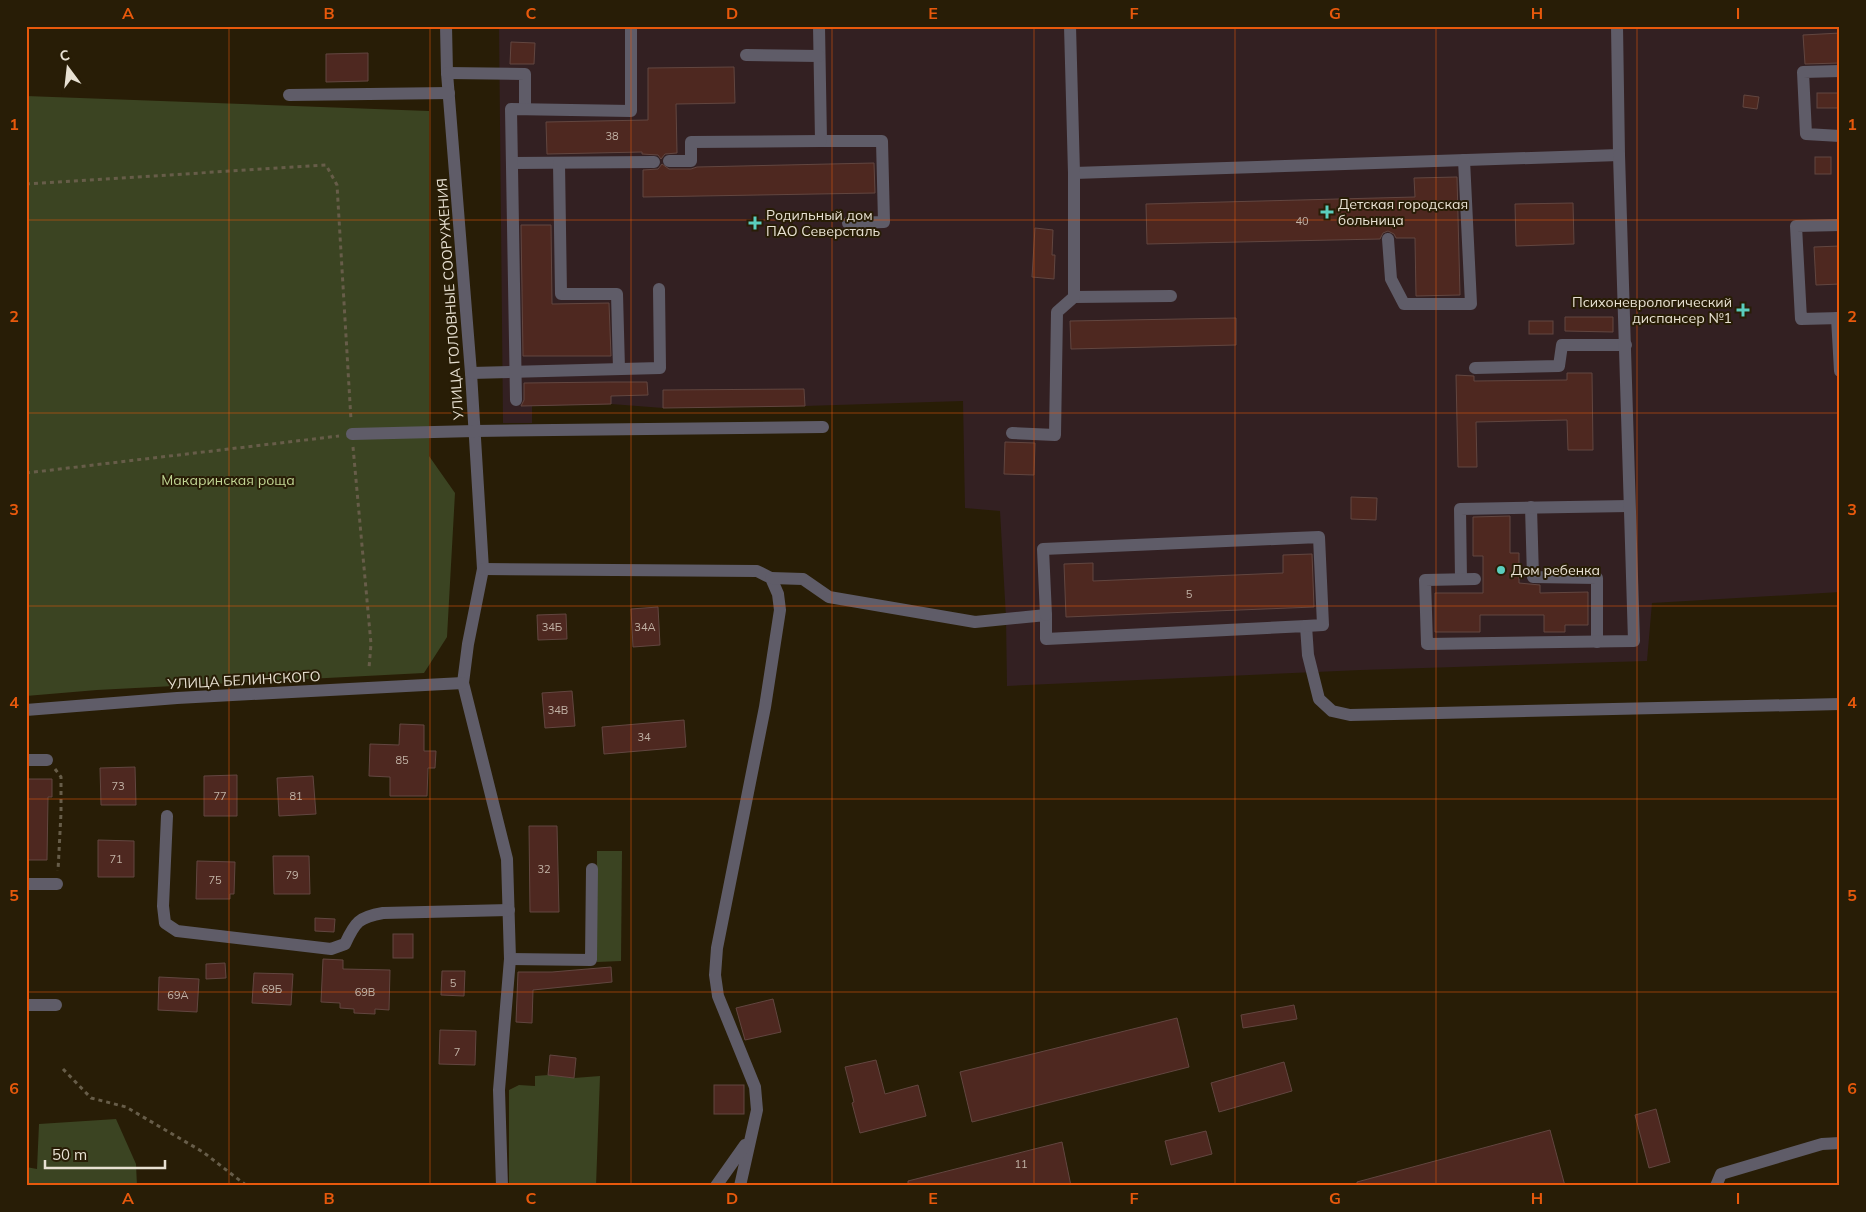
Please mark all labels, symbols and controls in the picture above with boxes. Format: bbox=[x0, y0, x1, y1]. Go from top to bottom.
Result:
text: A bbox=[122, 3, 134, 23]
text: B bbox=[323, 3, 335, 23]
text: C bbox=[526, 3, 537, 23]
text: D bbox=[726, 3, 738, 23]
text: E bbox=[928, 3, 938, 23]
text: F bbox=[1129, 3, 1139, 23]
text: G bbox=[1329, 3, 1341, 23]
text: H bbox=[1531, 3, 1543, 23]
text: I bbox=[1736, 3, 1740, 23]
north arrow bbox=[42, 42, 92, 92]
text: С bbox=[58, 46, 72, 65]
text: 1 bbox=[9, 114, 19, 134]
text: 1 bbox=[1847, 114, 1857, 134]
house number: 38 bbox=[605, 129, 619, 143]
street label: УЛИЦА ГОЛОВНЫЕ СООРУЖЕНИЯ bbox=[433, 178, 467, 421]
place label: Детская городская больница bbox=[1338, 195, 1468, 229]
marker: Детская городская больница bbox=[1320, 205, 1334, 219]
place label: Родильный дом ПАО Северсталь bbox=[766, 206, 881, 240]
house number: 40 bbox=[1295, 214, 1309, 228]
marker: Родильный дом ПАО Северсталь bbox=[748, 216, 762, 230]
place label: Психоневрологический диспансер №1 bbox=[1572, 293, 1732, 327]
marker: Психоневрологический диспансер №1 bbox=[1736, 303, 1750, 317]
text: 2 bbox=[9, 306, 19, 326]
text: 2 bbox=[1847, 306, 1857, 326]
park label: Макаринская роща bbox=[161, 471, 295, 489]
text: 3 bbox=[9, 499, 19, 519]
text: 3 bbox=[1847, 499, 1857, 519]
place label: Дом ребенка bbox=[1511, 561, 1600, 579]
marker: Дом ребенка bbox=[1495, 564, 1507, 576]
house number: 5 bbox=[1186, 587, 1193, 601]
house number: 34Б bbox=[542, 620, 562, 634]
house number: 34А bbox=[634, 620, 656, 634]
street label: УЛИЦА БЕЛИНСКОГО bbox=[166, 667, 321, 693]
text: 4 bbox=[9, 692, 19, 712]
text: 4 bbox=[1847, 692, 1857, 712]
house number: 34В bbox=[548, 703, 568, 717]
house number: 34 bbox=[637, 730, 651, 744]
house number: 85 bbox=[395, 753, 409, 767]
house number: 73 bbox=[111, 779, 125, 793]
house number: 77 bbox=[213, 789, 227, 803]
house number: 81 bbox=[289, 789, 303, 803]
house number: 71 bbox=[109, 852, 123, 866]
house number: 32 bbox=[537, 862, 551, 876]
house number: 79 bbox=[285, 868, 299, 882]
house number: 75 bbox=[208, 873, 222, 887]
text: 5 bbox=[9, 885, 19, 905]
text: 5 bbox=[1847, 885, 1857, 905]
house number: 5 bbox=[450, 976, 457, 990]
house number: 69Б bbox=[262, 982, 282, 996]
house number: 69В bbox=[355, 985, 375, 999]
house number: 69А bbox=[167, 988, 189, 1002]
house number: 7 bbox=[454, 1045, 460, 1059]
text: 6 bbox=[9, 1078, 19, 1098]
text: 6 bbox=[1847, 1078, 1857, 1098]
scale bar bbox=[45, 1137, 165, 1169]
text: 50 m bbox=[52, 1145, 87, 1164]
house number: 11 bbox=[1014, 1157, 1028, 1171]
text: A bbox=[122, 1188, 134, 1208]
text: B bbox=[323, 1188, 335, 1208]
text: C bbox=[526, 1188, 537, 1208]
text: D bbox=[726, 1188, 738, 1208]
text: E bbox=[928, 1188, 938, 1208]
text: F bbox=[1129, 1188, 1139, 1208]
text: G bbox=[1329, 1188, 1341, 1208]
text: H bbox=[1531, 1188, 1543, 1208]
text: I bbox=[1736, 1188, 1740, 1208]

